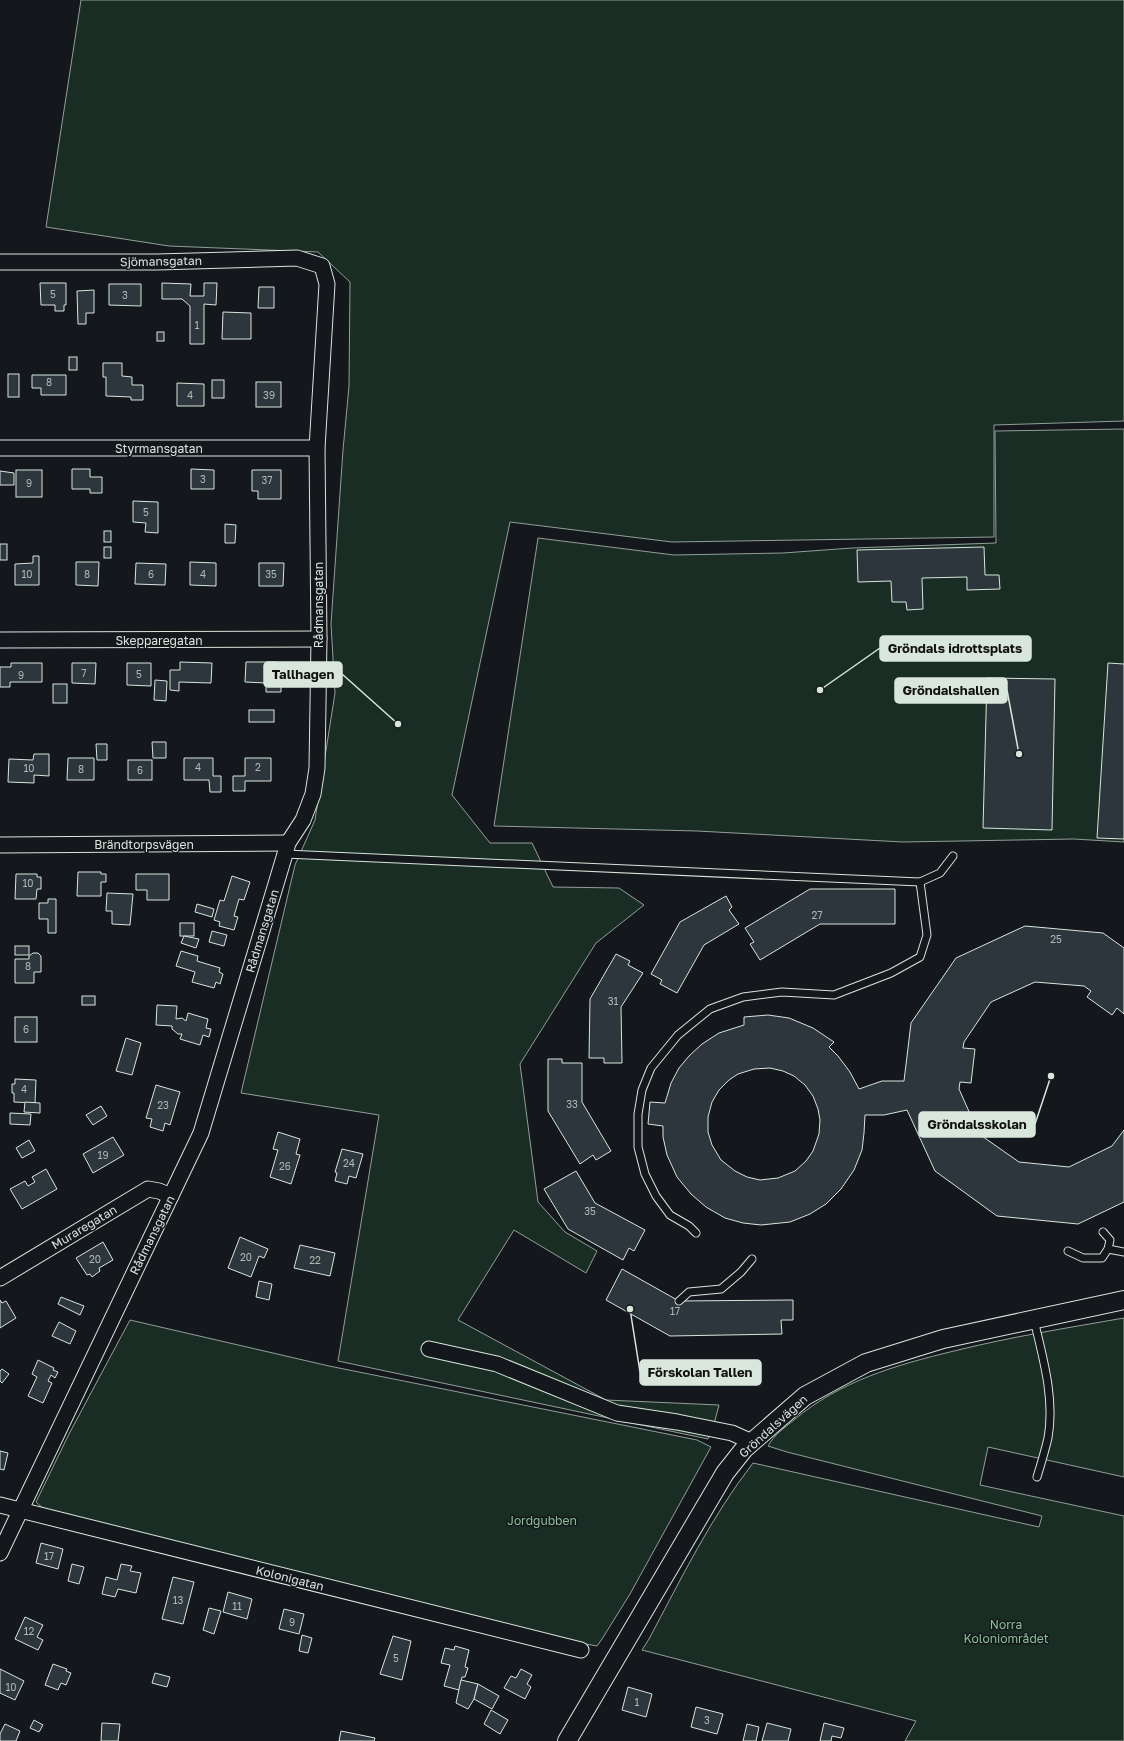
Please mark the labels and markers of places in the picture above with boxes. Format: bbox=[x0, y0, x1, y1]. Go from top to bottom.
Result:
callout: Gröndals idrottsplats bbox=[880, 636, 1031, 661]
callout: Tallhagen bbox=[264, 662, 342, 687]
callout: Gröndalshallen bbox=[895, 678, 1007, 703]
callout: Gröndalsskolan bbox=[919, 1112, 1035, 1137]
callout: Förskolan Tallen bbox=[640, 1360, 761, 1385]

